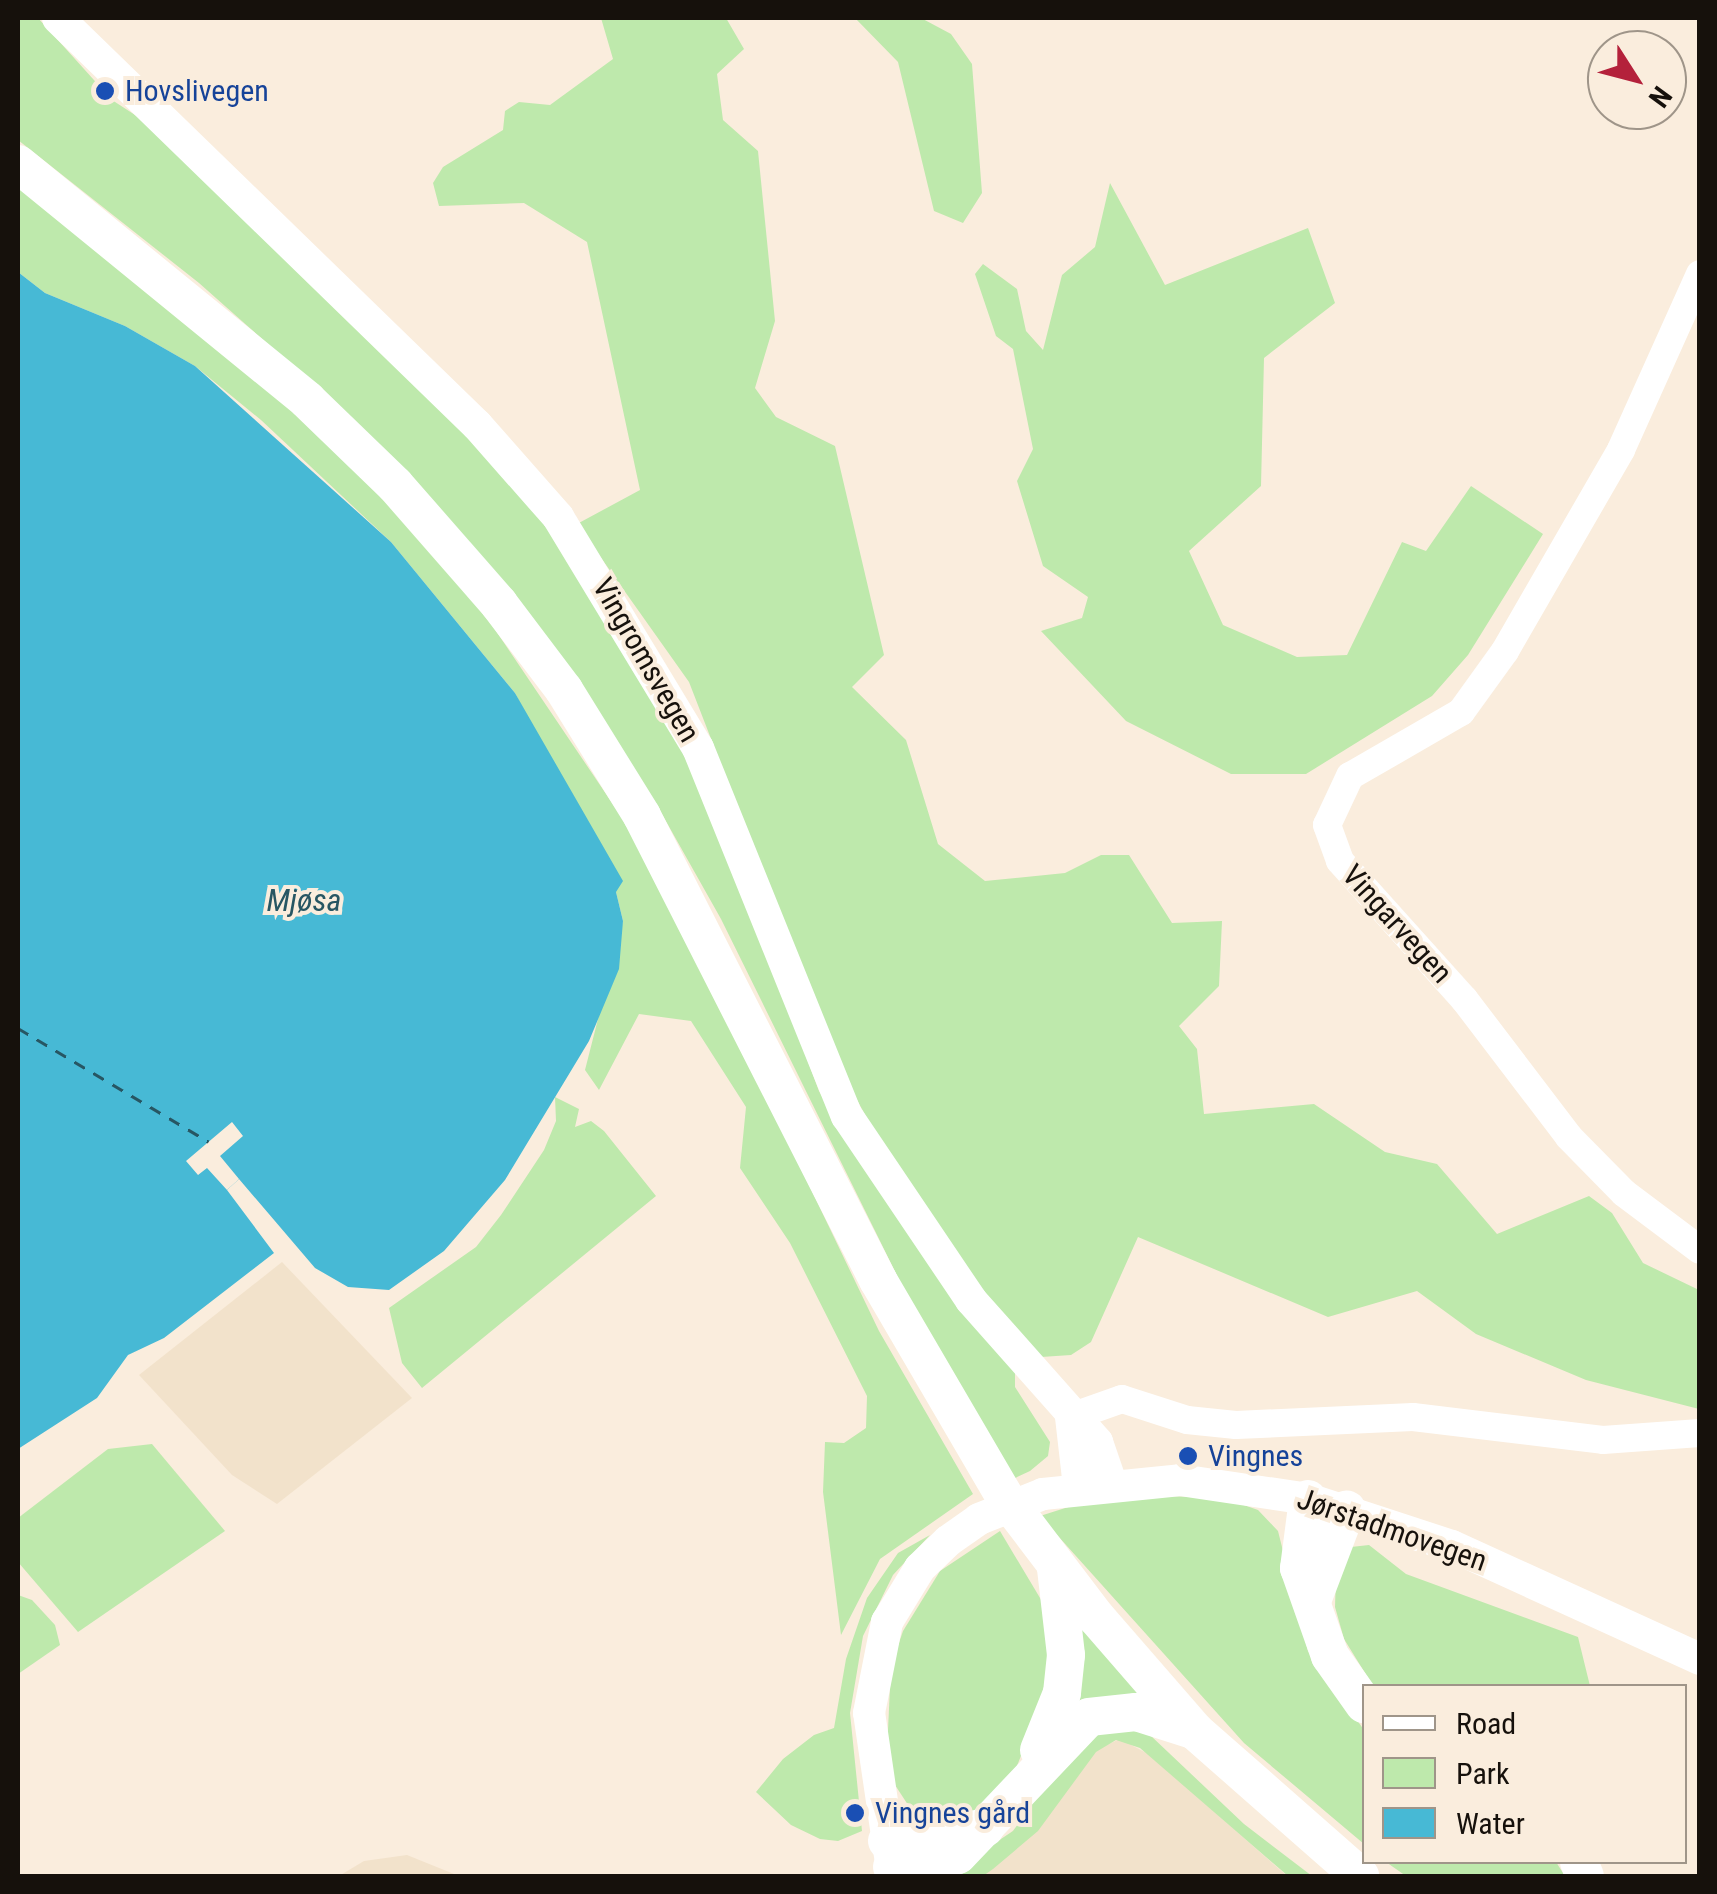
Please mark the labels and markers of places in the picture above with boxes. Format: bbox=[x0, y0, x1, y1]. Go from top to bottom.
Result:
place label: Hovslivegen bbox=[125, 73, 269, 109]
marker: Hovslivegen bbox=[94, 80, 116, 102]
place label: Vingnes bbox=[1208, 1438, 1303, 1474]
marker: Vingnes bbox=[1177, 1445, 1199, 1467]
place label: Vingnes gård bbox=[875, 1795, 1030, 1831]
marker: Vingnes gård bbox=[844, 1802, 866, 1824]

